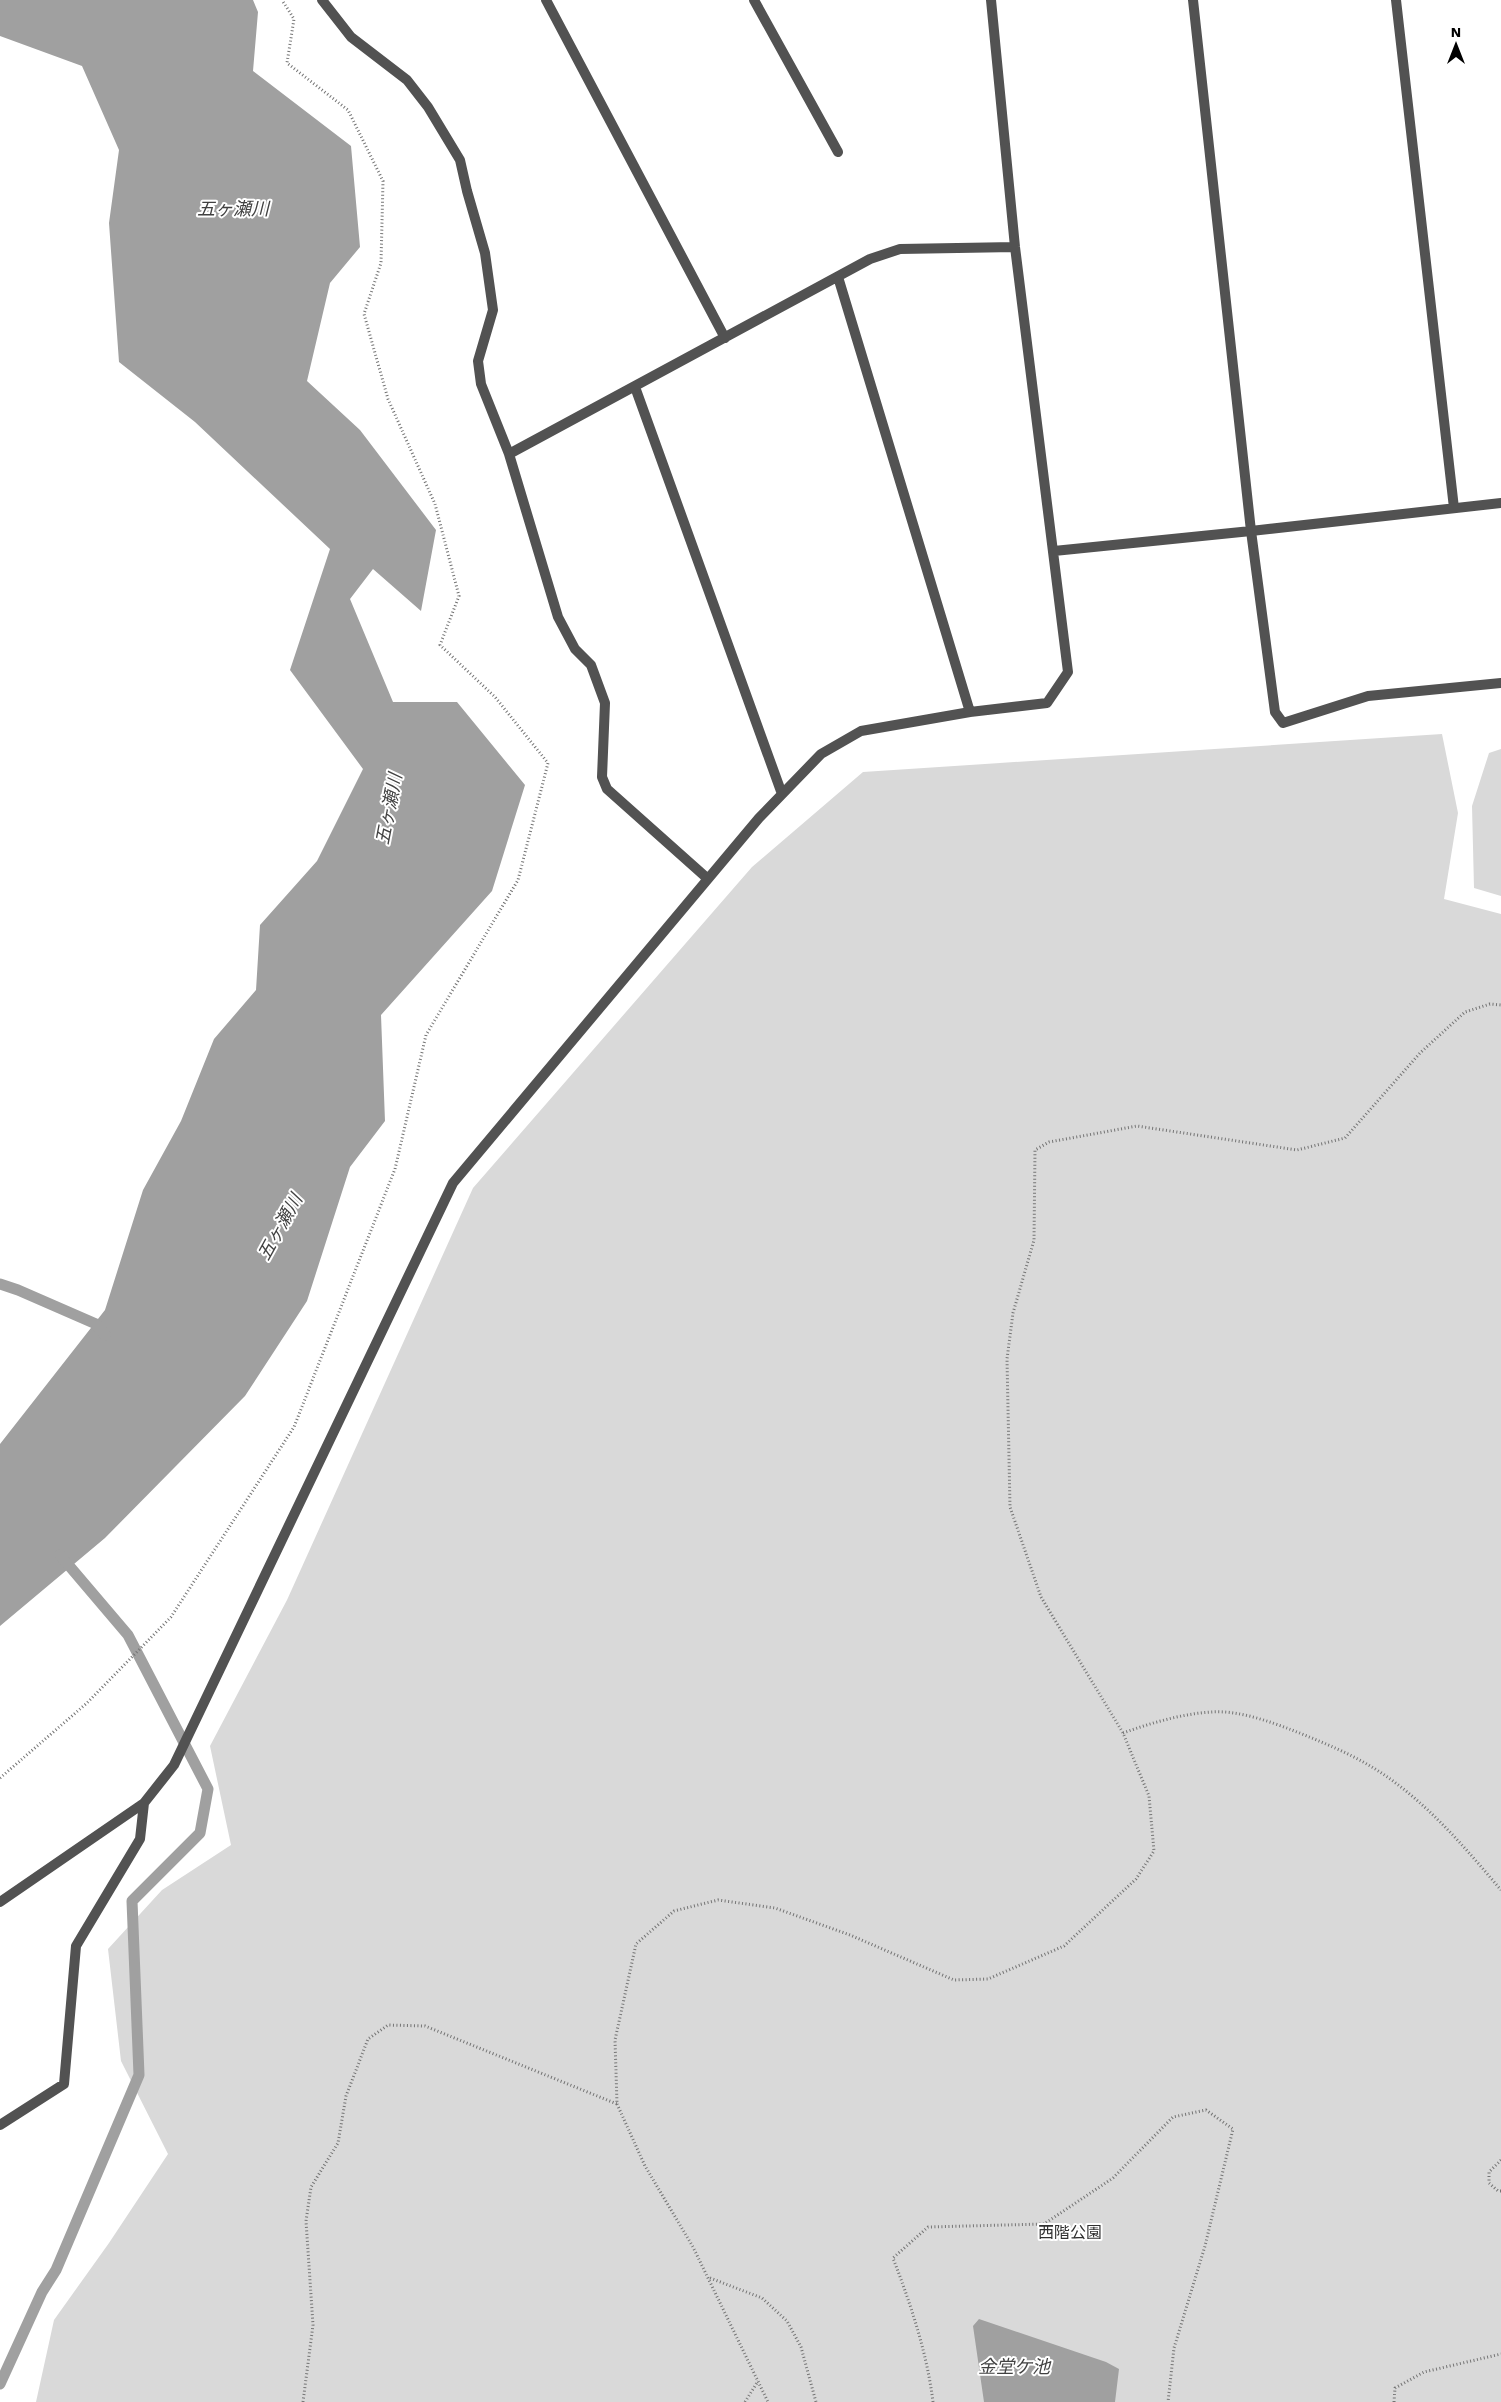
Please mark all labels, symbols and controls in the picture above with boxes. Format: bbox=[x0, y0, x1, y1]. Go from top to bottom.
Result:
north arrow bbox=[1431, 20, 1481, 70]
text: N bbox=[1451, 24, 1461, 40]
water label: 五ヶ瀬川 bbox=[197, 198, 271, 219]
water label: 五ヶ瀬川 bbox=[371, 770, 406, 846]
water label: 五ヶ瀬川 bbox=[253, 1188, 307, 1263]
park label: 西階公園 bbox=[1038, 2223, 1102, 2242]
water label: 金堂ケ池 bbox=[978, 2356, 1052, 2377]

